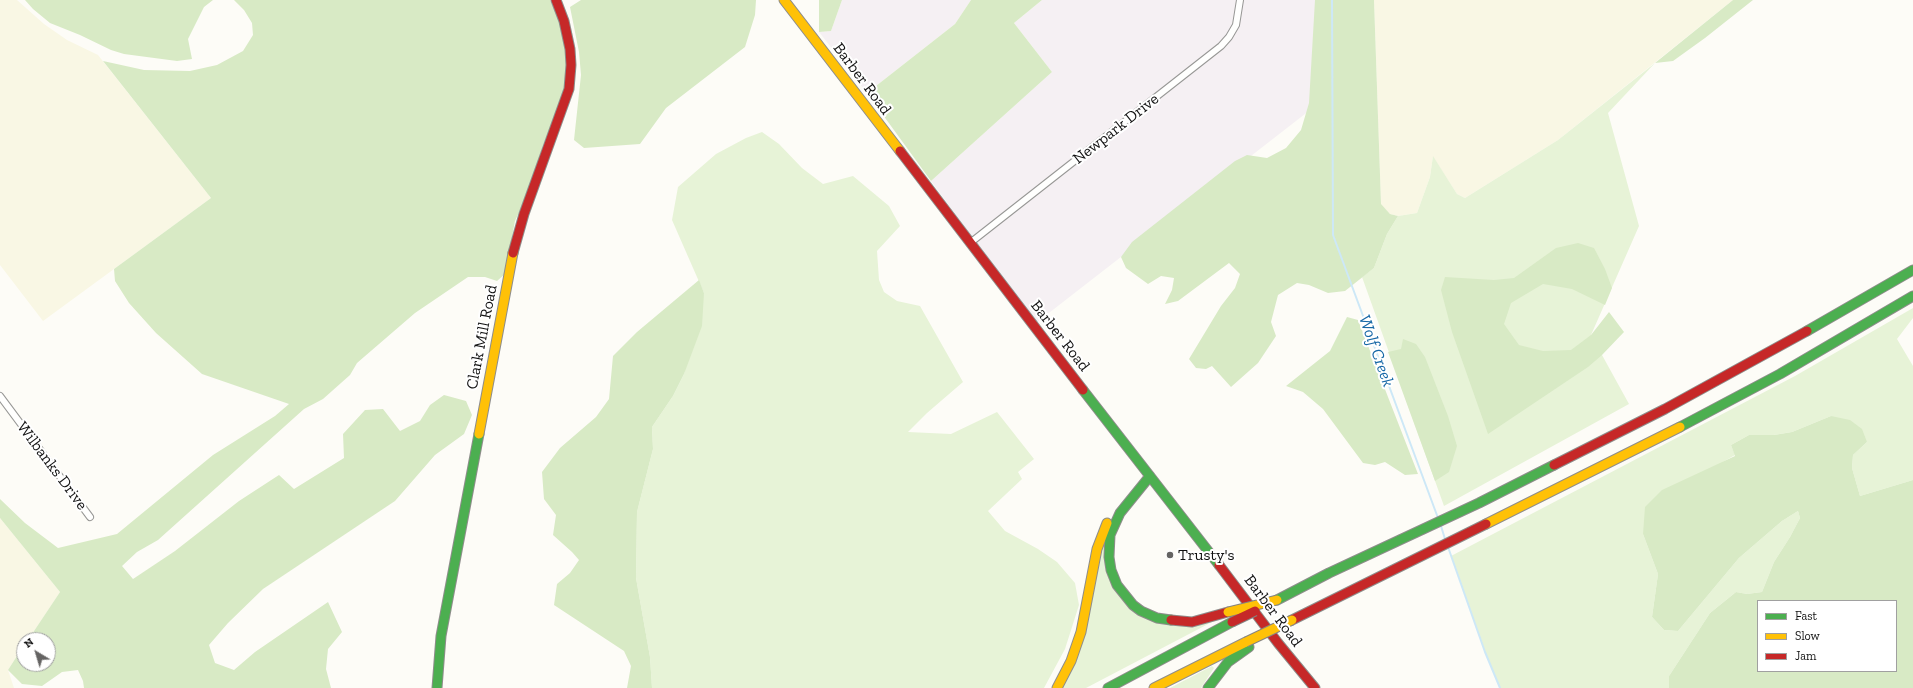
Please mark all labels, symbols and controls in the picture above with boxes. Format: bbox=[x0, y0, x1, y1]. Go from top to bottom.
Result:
street label: Barber Road bbox=[829, 39, 895, 119]
street label: Newpark Drive bbox=[1069, 89, 1163, 169]
street label: Clark Mill Road bbox=[462, 283, 502, 391]
street label: Barber Road bbox=[1026, 297, 1094, 375]
water label: Wolf Creek bbox=[1354, 312, 1398, 390]
street label: Wilbanks Drive bbox=[13, 418, 91, 514]
place label: Trusty's bbox=[1178, 545, 1235, 565]
marker: Trusty's bbox=[1165, 550, 1175, 560]
street label: Barber Road bbox=[1240, 571, 1306, 651]
legend bbox=[1757, 600, 1897, 672]
text: Fast bbox=[1795, 609, 1817, 623]
text: Slow bbox=[1795, 629, 1820, 643]
north arrow bbox=[16, 632, 56, 672]
text: N bbox=[22, 635, 36, 651]
text: Jam bbox=[1795, 649, 1816, 663]

